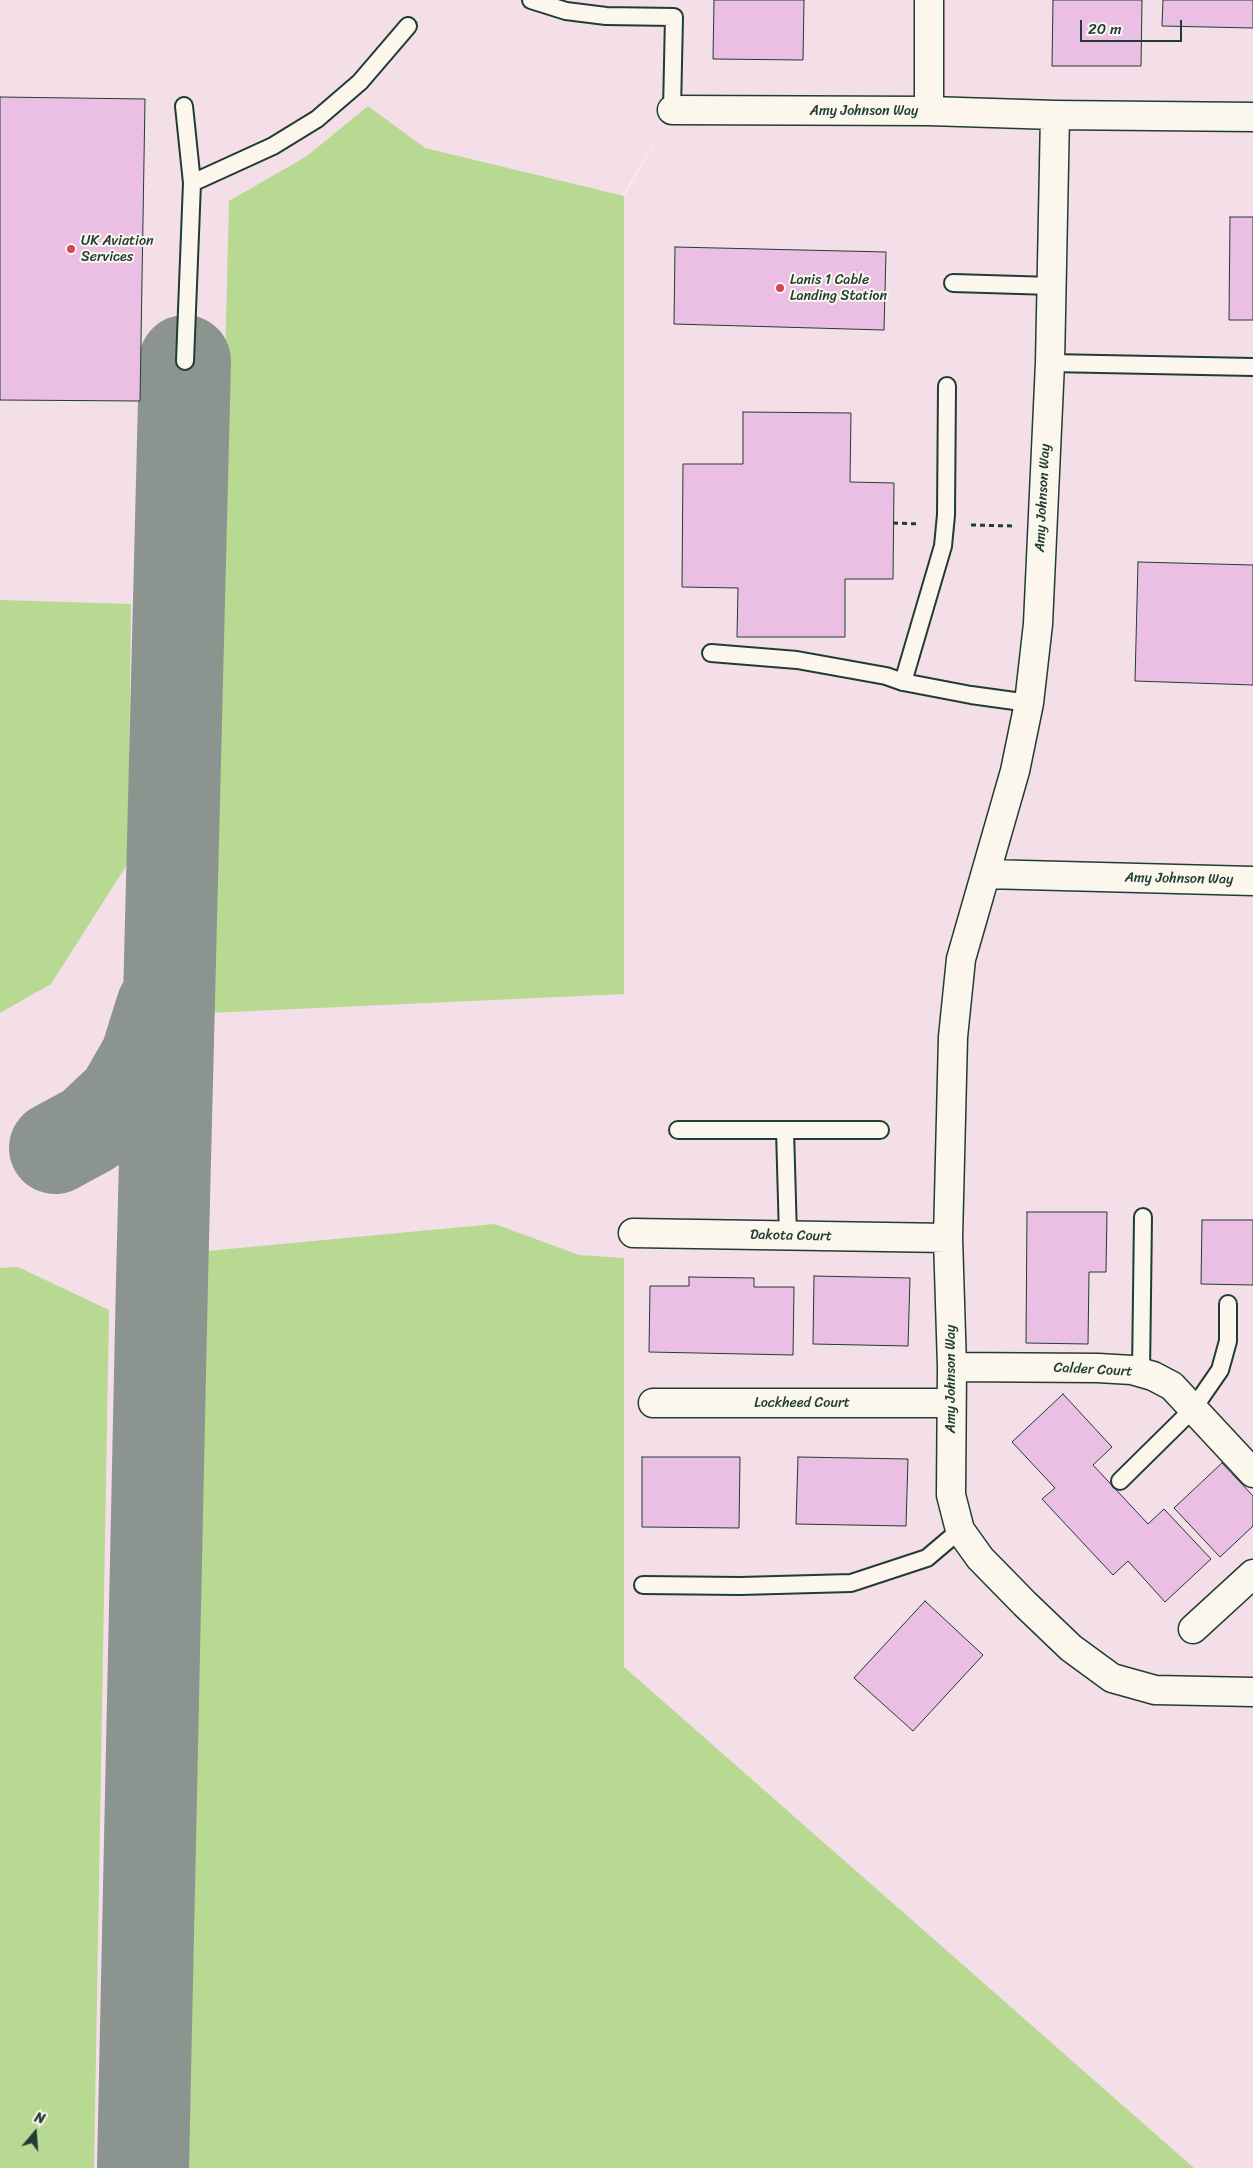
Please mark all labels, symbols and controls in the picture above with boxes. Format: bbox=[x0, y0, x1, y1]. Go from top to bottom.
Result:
scale bar bbox=[1083, 10, 1186, 42]
text: 20 m bbox=[1088, 16, 1122, 42]
street label: Amy Johnson Way bbox=[810, 103, 918, 119]
place label: UK Aviation Services bbox=[81, 233, 154, 266]
marker: UK Aviation Services bbox=[65, 243, 77, 255]
place label: Lanis 1 Cable Landing Station bbox=[790, 272, 887, 304]
marker: Lanis 1 Cable Landing Station bbox=[774, 282, 786, 294]
street label: Amy Johnson Way bbox=[1032, 443, 1054, 553]
street label: Amy Johnson Way bbox=[1125, 870, 1233, 888]
street label: Dakota Court bbox=[750, 1227, 832, 1245]
street label: Amy Johnson Way bbox=[943, 1325, 959, 1433]
street label: Calder Court bbox=[1053, 1360, 1133, 1380]
street label: Lockheed Court bbox=[754, 1395, 850, 1411]
text: N bbox=[31, 2105, 48, 2132]
north arrow bbox=[10, 2108, 60, 2158]

